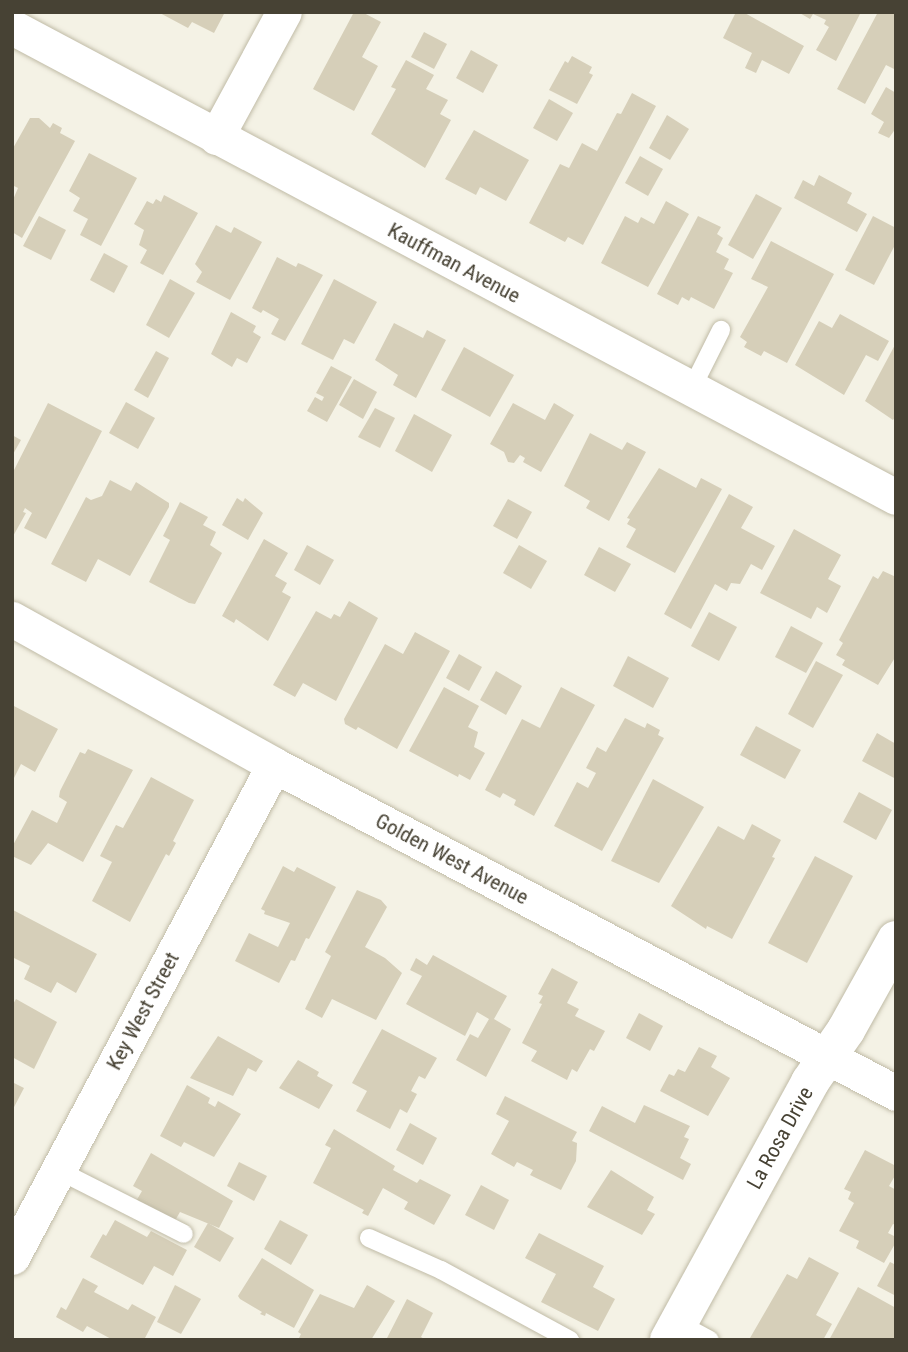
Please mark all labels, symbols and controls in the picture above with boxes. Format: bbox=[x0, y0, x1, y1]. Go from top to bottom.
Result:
street label: Kauffman Avenue bbox=[384, 218, 524, 308]
street label: Golden West Avenue bbox=[371, 808, 533, 910]
street label: Key West Street bbox=[101, 948, 185, 1074]
street label: La Rosa Drive bbox=[742, 1083, 818, 1193]

